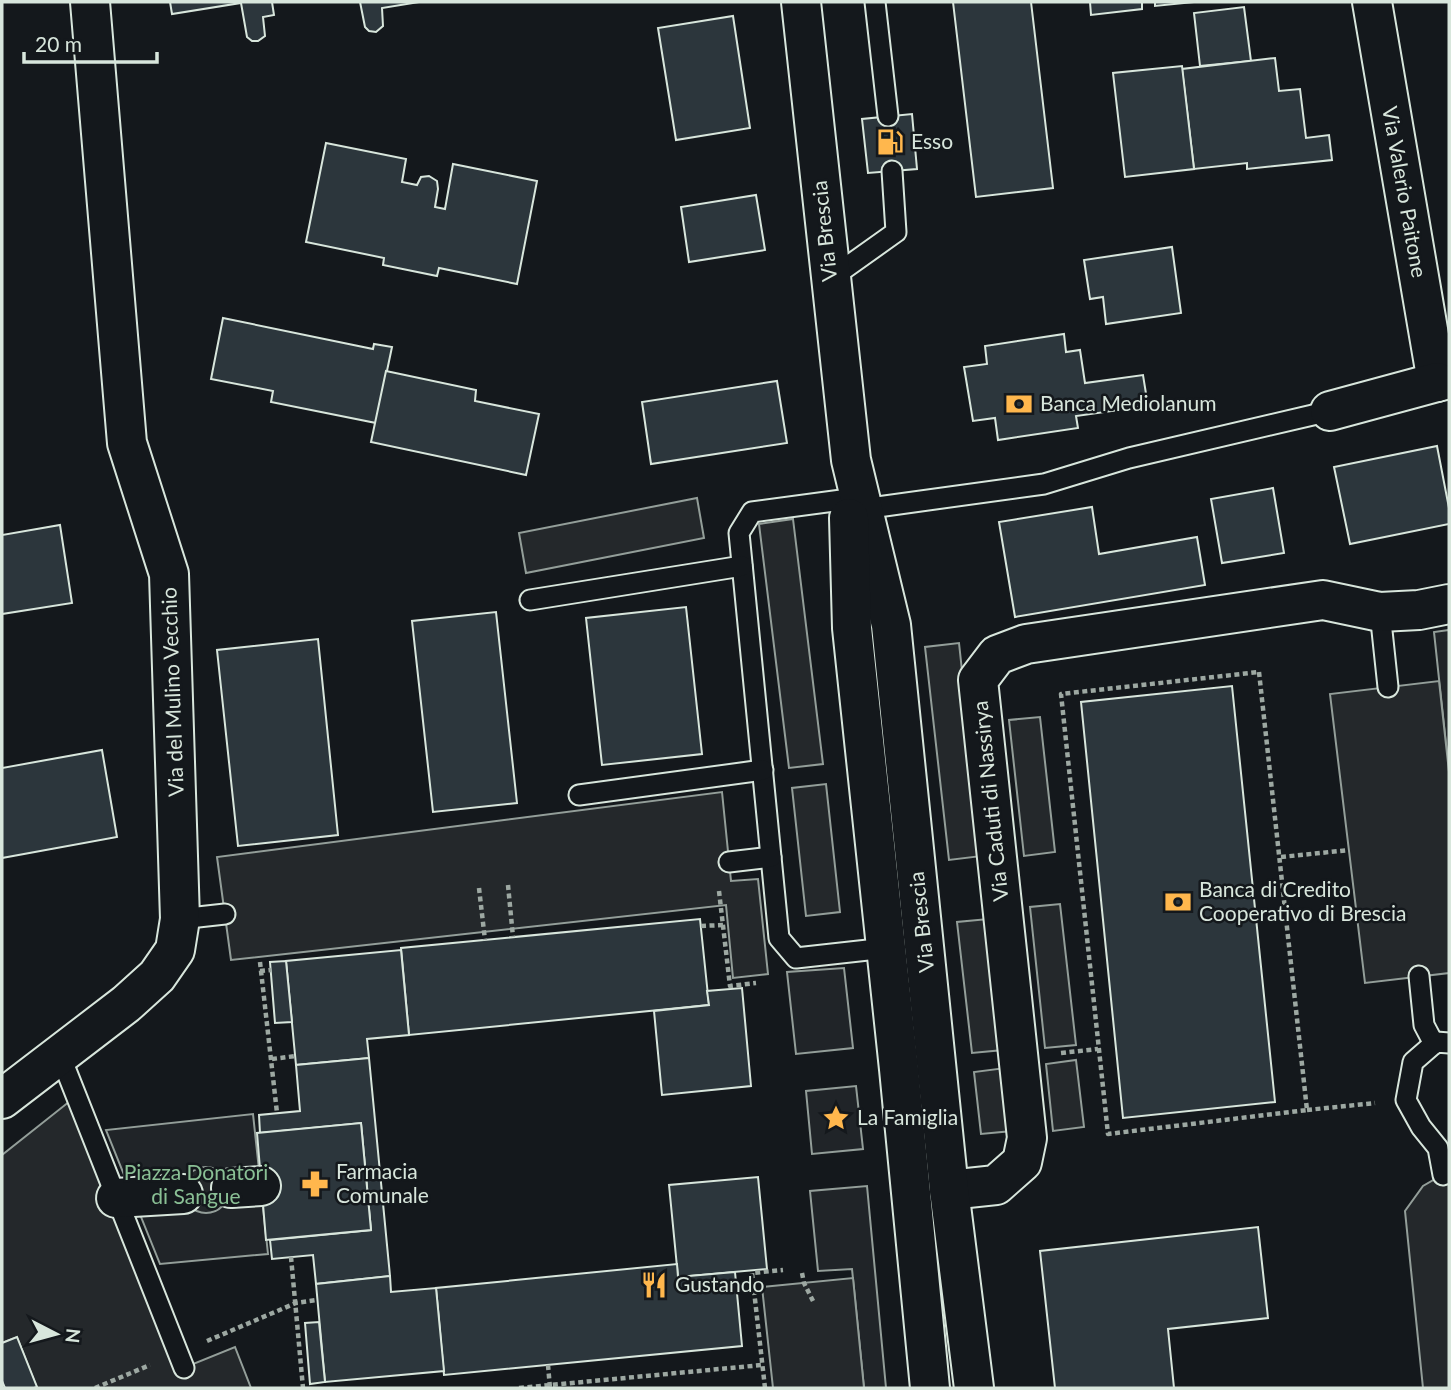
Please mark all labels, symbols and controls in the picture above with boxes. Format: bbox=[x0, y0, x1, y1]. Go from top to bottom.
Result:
scale bar bbox=[24, 21, 158, 65]
text: 20 m bbox=[35, 31, 82, 56]
street label: Via Valerio Paitone bbox=[1378, 104, 1433, 279]
fuel station icon: Esso bbox=[875, 127, 905, 157]
place label: Esso bbox=[911, 128, 953, 153]
street label: Via Brescia bbox=[806, 179, 841, 283]
bank icon: Banca Mediolanum bbox=[1004, 389, 1034, 419]
place label: Banca Mediolanum bbox=[1040, 390, 1216, 415]
street label: Via del Mulino Vecchio bbox=[155, 587, 188, 797]
street label: Via Caduti di Nassirya bbox=[967, 700, 1012, 903]
street label: Via Brescia bbox=[903, 870, 938, 974]
place label: Banca di Credito Cooperativo di Brescia bbox=[1199, 876, 1406, 925]
bank icon: Banca di Credito Cooperativo di Brescia bbox=[1163, 887, 1193, 917]
place icon: La Famiglia bbox=[821, 1103, 851, 1133]
place label: La Famiglia bbox=[857, 1104, 958, 1129]
place label: Farmacia Comunale bbox=[336, 1158, 429, 1207]
park label: Piazza Donatori di Sangue bbox=[124, 1159, 268, 1208]
pharmacy icon: Farmacia Comunale bbox=[300, 1169, 330, 1199]
restaurant icon: Gustando bbox=[639, 1270, 669, 1300]
place label: Gustando bbox=[675, 1271, 764, 1296]
north arrow bbox=[21, 1299, 91, 1369]
text: N bbox=[61, 1327, 86, 1344]

